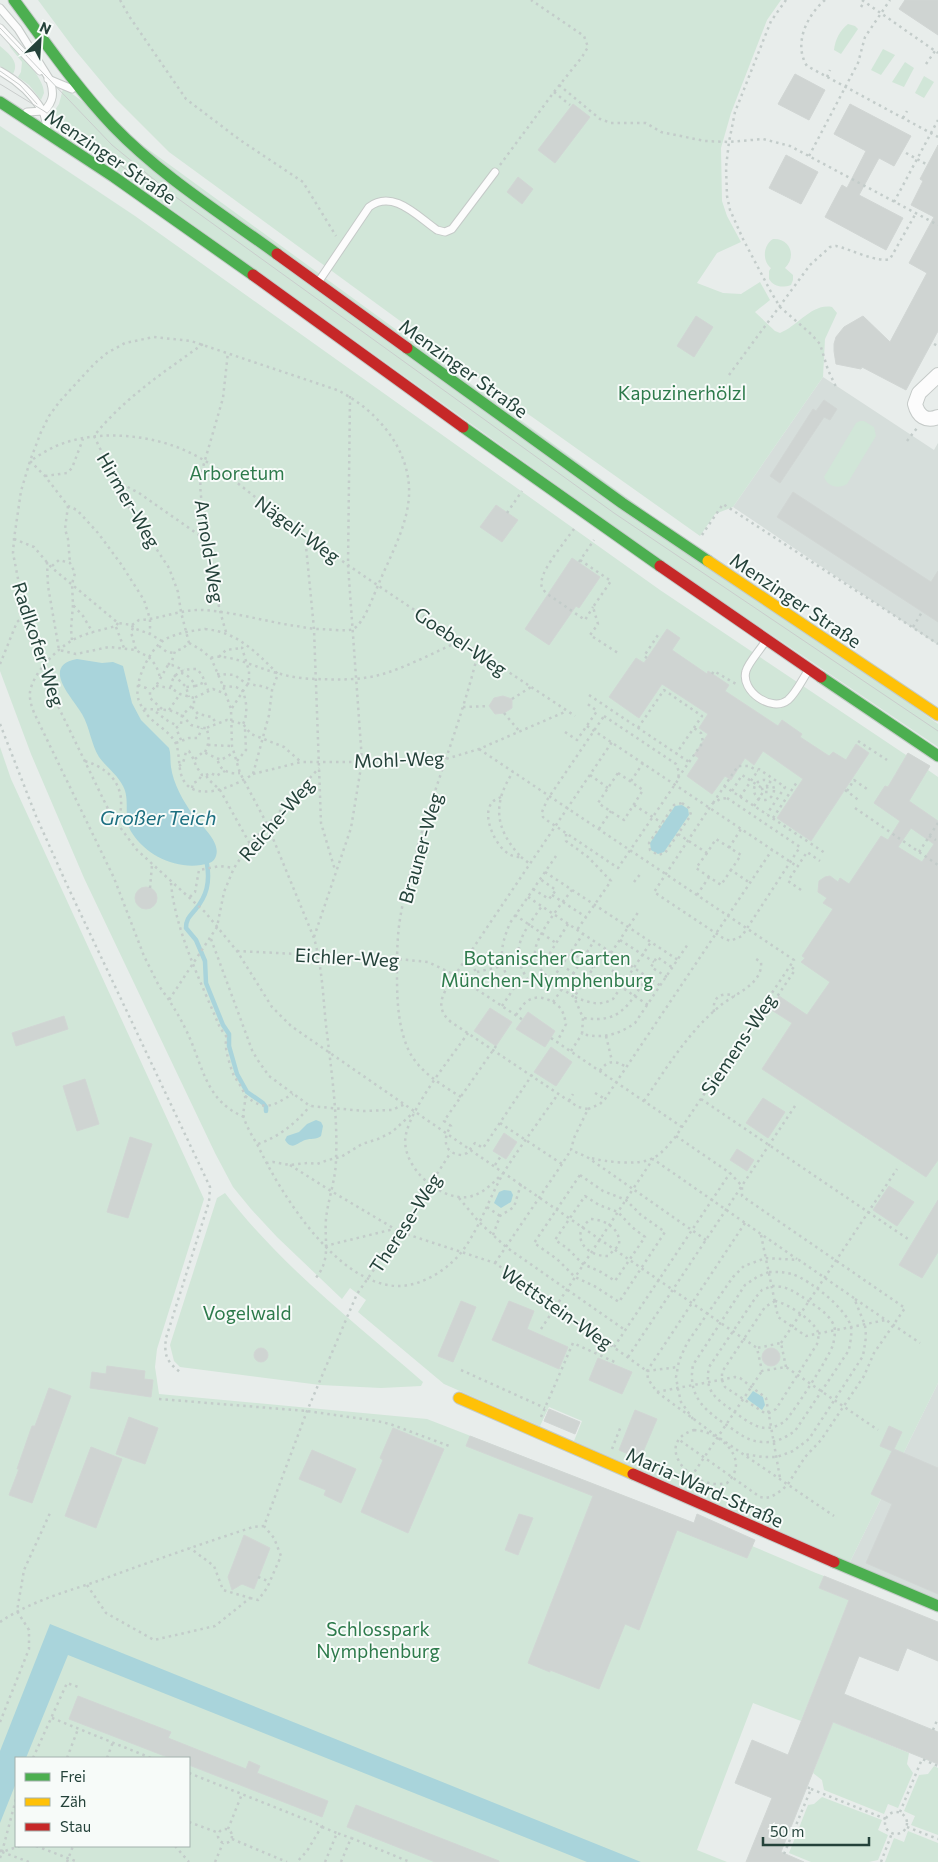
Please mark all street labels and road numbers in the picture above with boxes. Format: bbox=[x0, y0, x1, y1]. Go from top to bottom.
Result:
street label: Menzinger Straße bbox=[41, 104, 181, 208]
street label: Menzinger Straße bbox=[395, 314, 533, 422]
street label: Hirmer-Weg bbox=[92, 448, 166, 552]
street label: Nägeli-Weg bbox=[251, 490, 345, 568]
street label: Arnold-Weg bbox=[190, 498, 230, 604]
street label: Menzinger Straße bbox=[726, 548, 866, 652]
street label: Radlkofer-Weg bbox=[8, 579, 70, 709]
street label: Goebel-Weg bbox=[410, 602, 512, 680]
street label: Mohl-Weg bbox=[353, 746, 445, 772]
street label: Reiche-Weg bbox=[234, 773, 318, 865]
street label: Brauner-Weg bbox=[393, 790, 447, 906]
street label: Eichler-Weg bbox=[294, 943, 400, 971]
street label: Siemens-Weg bbox=[696, 989, 780, 1099]
street label: Therese-Weg bbox=[364, 1169, 446, 1277]
street label: Wettstein-Weg bbox=[497, 1260, 617, 1354]
street label: Maria-Ward-Straße bbox=[623, 1442, 787, 1532]

